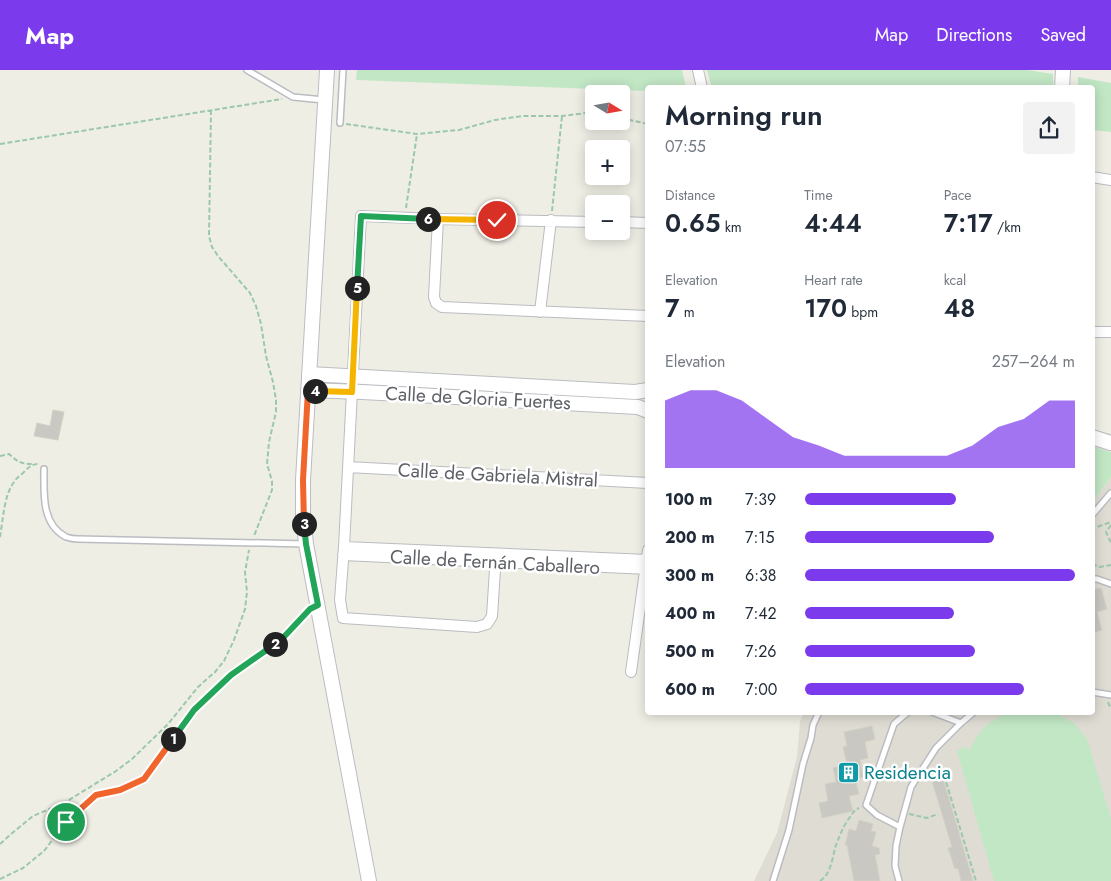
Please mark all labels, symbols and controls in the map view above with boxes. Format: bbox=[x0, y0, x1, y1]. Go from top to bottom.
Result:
text: Map bbox=[25, 18, 74, 53]
text: Map bbox=[875, 22, 908, 48]
text: Directions bbox=[936, 22, 1012, 48]
text: Saved bbox=[1040, 22, 1086, 48]
north arrow bbox=[585, 85, 630, 130]
map controls bbox=[585, 85, 630, 240]
text: Morning run bbox=[665, 95, 823, 136]
button: share bbox=[1023, 102, 1075, 154]
text: 07:55 bbox=[665, 135, 706, 158]
button: + bbox=[585, 140, 630, 185]
text: Distance bbox=[665, 185, 715, 205]
text: Time bbox=[804, 185, 833, 205]
text: Pace bbox=[944, 185, 972, 205]
button: − bbox=[585, 195, 630, 240]
pin bbox=[476, 199, 518, 241]
text: 0.65 bbox=[665, 205, 720, 241]
text: 4:44 bbox=[804, 205, 862, 241]
text: 7:17 bbox=[944, 205, 993, 241]
pin: 6 bbox=[416, 206, 440, 232]
icon: check bbox=[483, 206, 511, 234]
text: 6 bbox=[424, 209, 433, 229]
text: km bbox=[720, 217, 742, 237]
text: /km bbox=[993, 217, 1021, 237]
text: Elevation bbox=[665, 270, 718, 290]
text: Heart rate bbox=[804, 270, 863, 290]
text: kcal bbox=[944, 270, 966, 290]
pin: 5 bbox=[344, 276, 370, 300]
text: 5 bbox=[353, 278, 362, 298]
text: 7 bbox=[665, 290, 679, 326]
text: 170 bbox=[804, 290, 847, 326]
text: 48 bbox=[944, 290, 975, 326]
text: m bbox=[679, 302, 695, 322]
text: bpm bbox=[847, 302, 878, 322]
text: Elevation bbox=[665, 350, 725, 373]
text: 257–264 m bbox=[992, 350, 1075, 373]
pin: 4 bbox=[302, 378, 328, 404]
street label: Calle de Gloria Fuertes bbox=[384, 380, 572, 416]
text: 4 bbox=[311, 381, 320, 401]
street label: Calle de Gabriela Mistral bbox=[397, 456, 599, 494]
text: 100 m bbox=[665, 488, 712, 511]
text: 7:39 bbox=[745, 488, 776, 511]
pin: 3 bbox=[292, 512, 316, 536]
text: 3 bbox=[300, 514, 309, 534]
text: 200 m bbox=[665, 526, 715, 549]
text: 7:15 bbox=[745, 526, 774, 549]
street label: Calle de Fernán Caballero bbox=[389, 543, 601, 581]
text: 300 m bbox=[665, 564, 714, 587]
text: 6:38 bbox=[745, 564, 777, 587]
text: 400 m bbox=[665, 602, 715, 625]
text: 7:42 bbox=[745, 602, 777, 625]
pin: 2 bbox=[262, 632, 288, 656]
text: 2 bbox=[271, 634, 280, 654]
text: 500 m bbox=[665, 640, 714, 663]
text: 7:26 bbox=[745, 640, 777, 663]
text: 600 m bbox=[665, 678, 715, 701]
text: 7:00 bbox=[745, 678, 777, 701]
pin: 1 bbox=[160, 726, 186, 752]
text: 1 bbox=[170, 729, 177, 749]
place label: Residencia bbox=[864, 759, 951, 786]
building icon: Residencia bbox=[836, 760, 860, 784]
pin bbox=[45, 801, 87, 843]
icon: arrive bbox=[52, 808, 80, 836]

